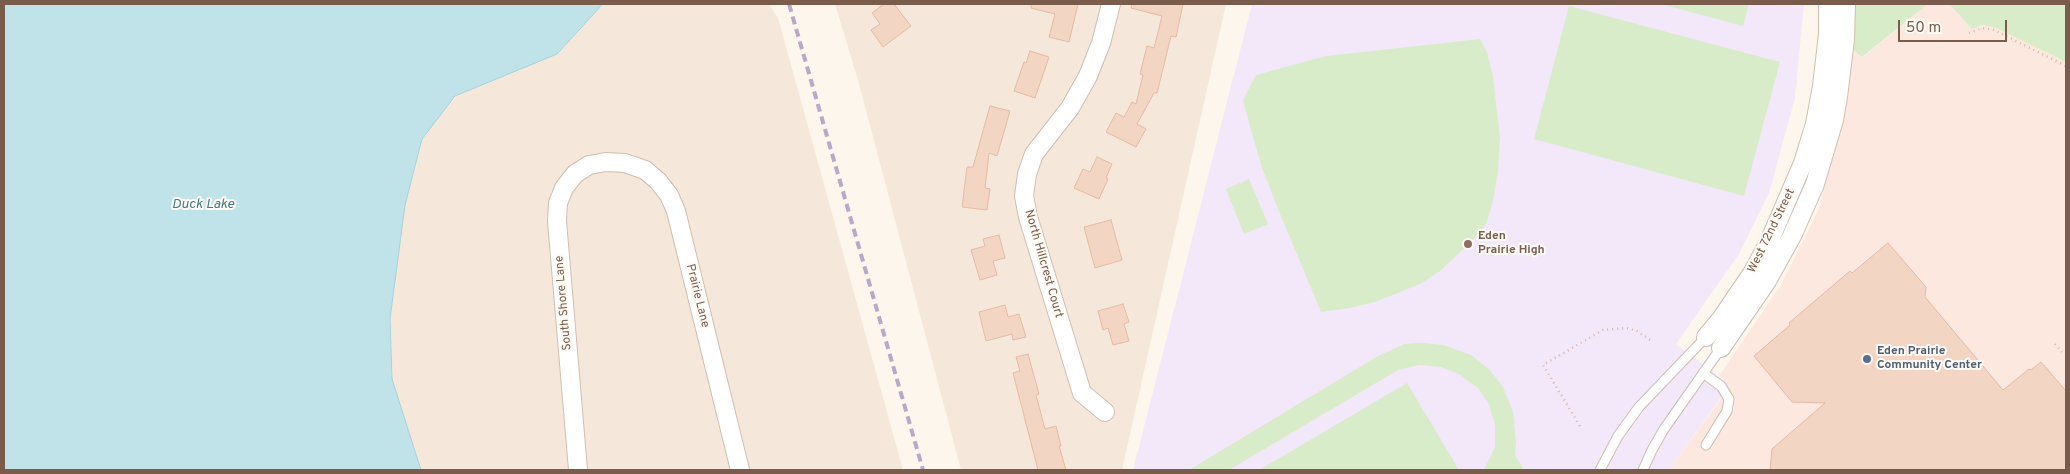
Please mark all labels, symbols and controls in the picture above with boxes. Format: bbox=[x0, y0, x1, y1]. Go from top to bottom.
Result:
scale bar bbox=[1900, 10, 2009, 42]
text: 50 m bbox=[1906, 19, 1941, 38]
street label: West 72nd Street bbox=[1745, 186, 1799, 276]
water label: Duck Lake bbox=[172, 197, 234, 213]
street label: North Hillcrest Court bbox=[1021, 208, 1065, 320]
place label: Eden Prairie High bbox=[1478, 230, 1545, 258]
marker: Eden Prairie High bbox=[1462, 238, 1474, 250]
street label: South Shore Lane bbox=[553, 255, 575, 351]
street label: Prairie Lane bbox=[682, 263, 712, 329]
place label: Eden Prairie Community Center bbox=[1877, 345, 1982, 373]
marker: Eden Prairie Community Center bbox=[1861, 353, 1873, 365]

